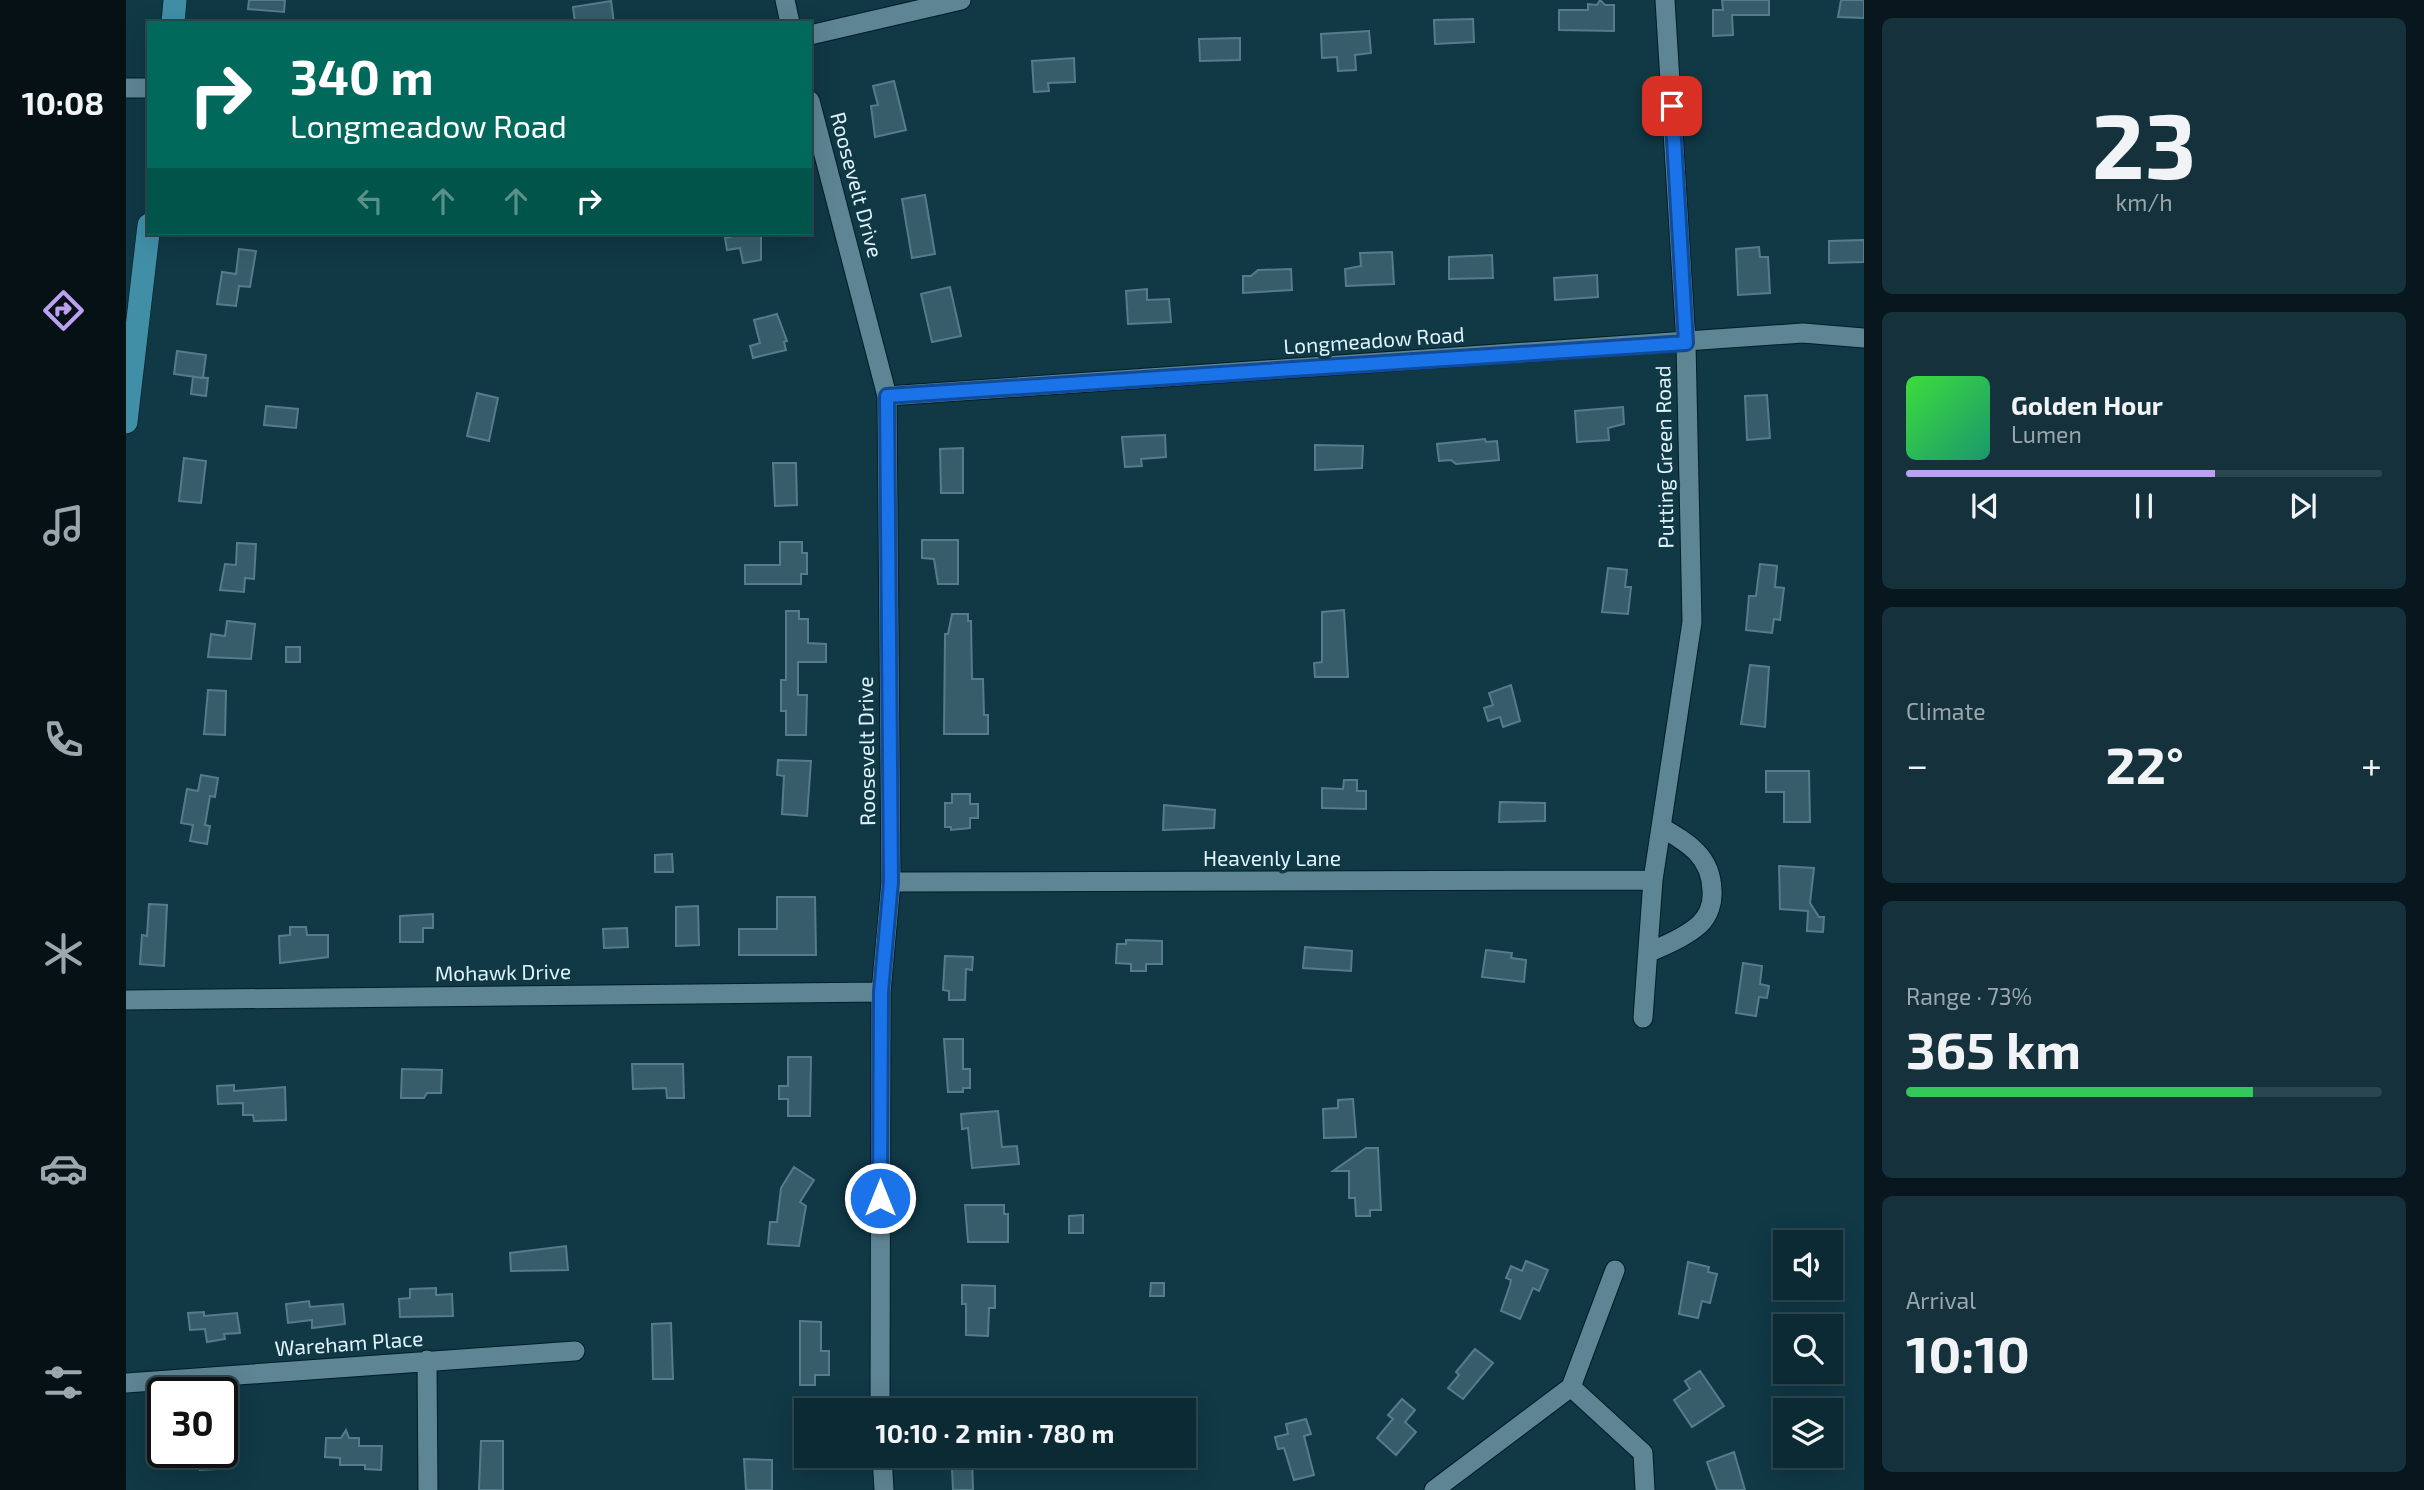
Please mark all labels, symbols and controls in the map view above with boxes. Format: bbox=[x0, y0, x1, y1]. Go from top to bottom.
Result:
text: 340 m bbox=[290, 46, 434, 105]
icon: right bbox=[175, 49, 266, 140]
pin bbox=[1642, 76, 1702, 136]
text: 10:08 bbox=[22, 83, 104, 121]
icon: arrive bbox=[1653, 87, 1691, 125]
text: 23 bbox=[2092, 88, 2196, 197]
text: Longmeadow Road bbox=[290, 106, 567, 144]
street label: Roosevelt Drive bbox=[826, 109, 889, 260]
icon: left bbox=[351, 182, 389, 220]
icon: ahead bbox=[424, 182, 462, 220]
icon: ahead bbox=[497, 182, 535, 220]
icon: right bbox=[570, 182, 608, 220]
text: km/h bbox=[2115, 188, 2173, 216]
icon: directions bbox=[39, 286, 88, 335]
street label: Longmeadow Road bbox=[1282, 321, 1465, 358]
street label: Putting Green Road bbox=[1649, 365, 1678, 549]
text: Golden Hour bbox=[2011, 389, 2163, 420]
text: Lumen bbox=[2011, 420, 2082, 448]
icon: previous bbox=[1966, 487, 2004, 525]
icon: pause bbox=[2125, 487, 2163, 525]
icon: next bbox=[2284, 487, 2322, 525]
icon: music bbox=[39, 501, 88, 550]
street label: Roosevelt Drive bbox=[852, 676, 879, 826]
text: Climate bbox=[1906, 697, 1986, 725]
icon: phone bbox=[39, 715, 88, 764]
text: 22° bbox=[2105, 732, 2184, 794]
text: − bbox=[1906, 741, 1928, 787]
text: + bbox=[2361, 741, 2382, 787]
street label: Heavenly Lane bbox=[1203, 845, 1341, 870]
icon: climate bbox=[39, 929, 88, 978]
street label: Mohawk Drive bbox=[435, 958, 571, 985]
text: Range · 73% bbox=[1906, 982, 2032, 1010]
text: 365 km bbox=[1906, 1017, 2081, 1079]
icon: car bbox=[39, 1144, 88, 1193]
position arrow bbox=[843, 1161, 917, 1235]
map controls bbox=[1773, 1230, 1843, 1468]
button: sound bbox=[1773, 1230, 1843, 1300]
text: Arrival bbox=[1906, 1286, 1976, 1314]
button: search bbox=[1773, 1314, 1843, 1384]
text: 10:10 bbox=[1906, 1321, 2030, 1383]
street label: Wareham Place bbox=[274, 1325, 424, 1360]
icon: filters bbox=[39, 1358, 88, 1407]
speed limit sign: 30 bbox=[147, 1377, 238, 1468]
button: layers bbox=[1773, 1398, 1843, 1468]
text: 10:10 · 2 min · 780 m bbox=[876, 1417, 1114, 1448]

